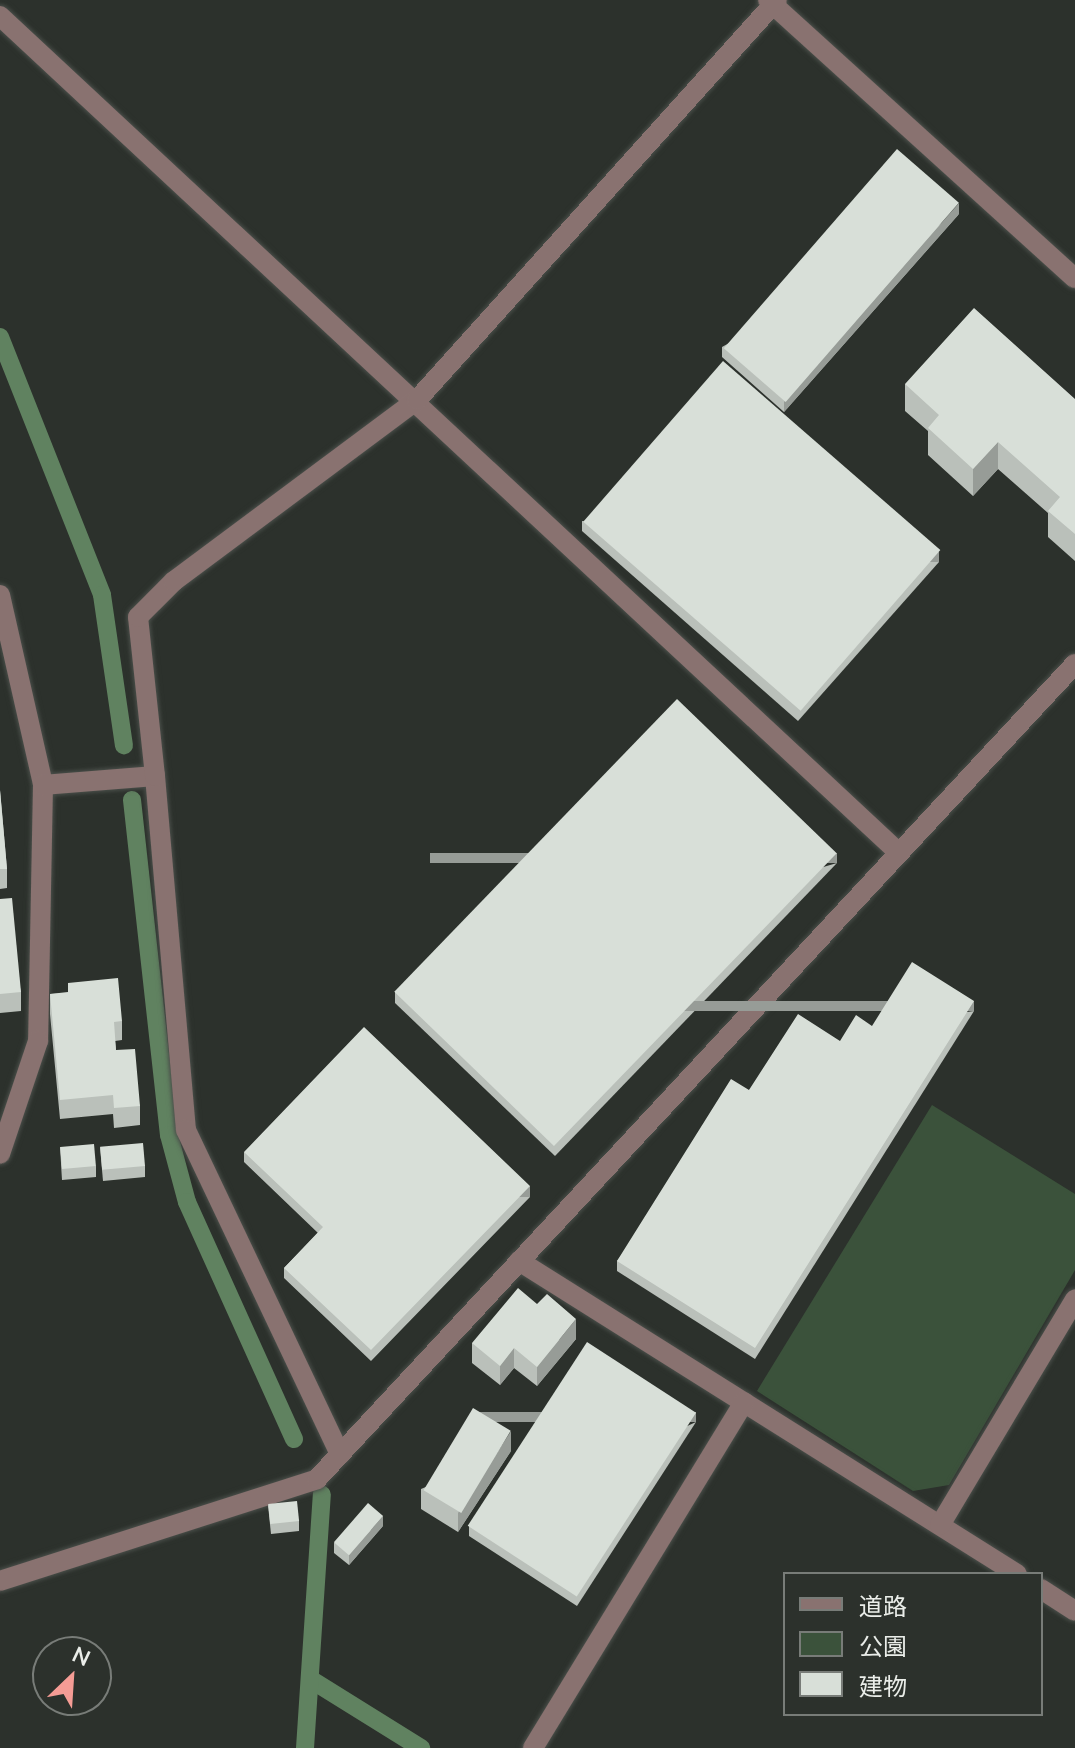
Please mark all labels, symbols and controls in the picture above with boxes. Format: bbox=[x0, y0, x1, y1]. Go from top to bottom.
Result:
legend bbox=[783, 1572, 1043, 1716]
text: 道路 bbox=[859, 1591, 907, 1621]
text: 公園 bbox=[859, 1631, 907, 1661]
north arrow bbox=[32, 1636, 112, 1716]
text: N bbox=[68, 1640, 95, 1672]
text: 建物 bbox=[859, 1671, 907, 1701]

